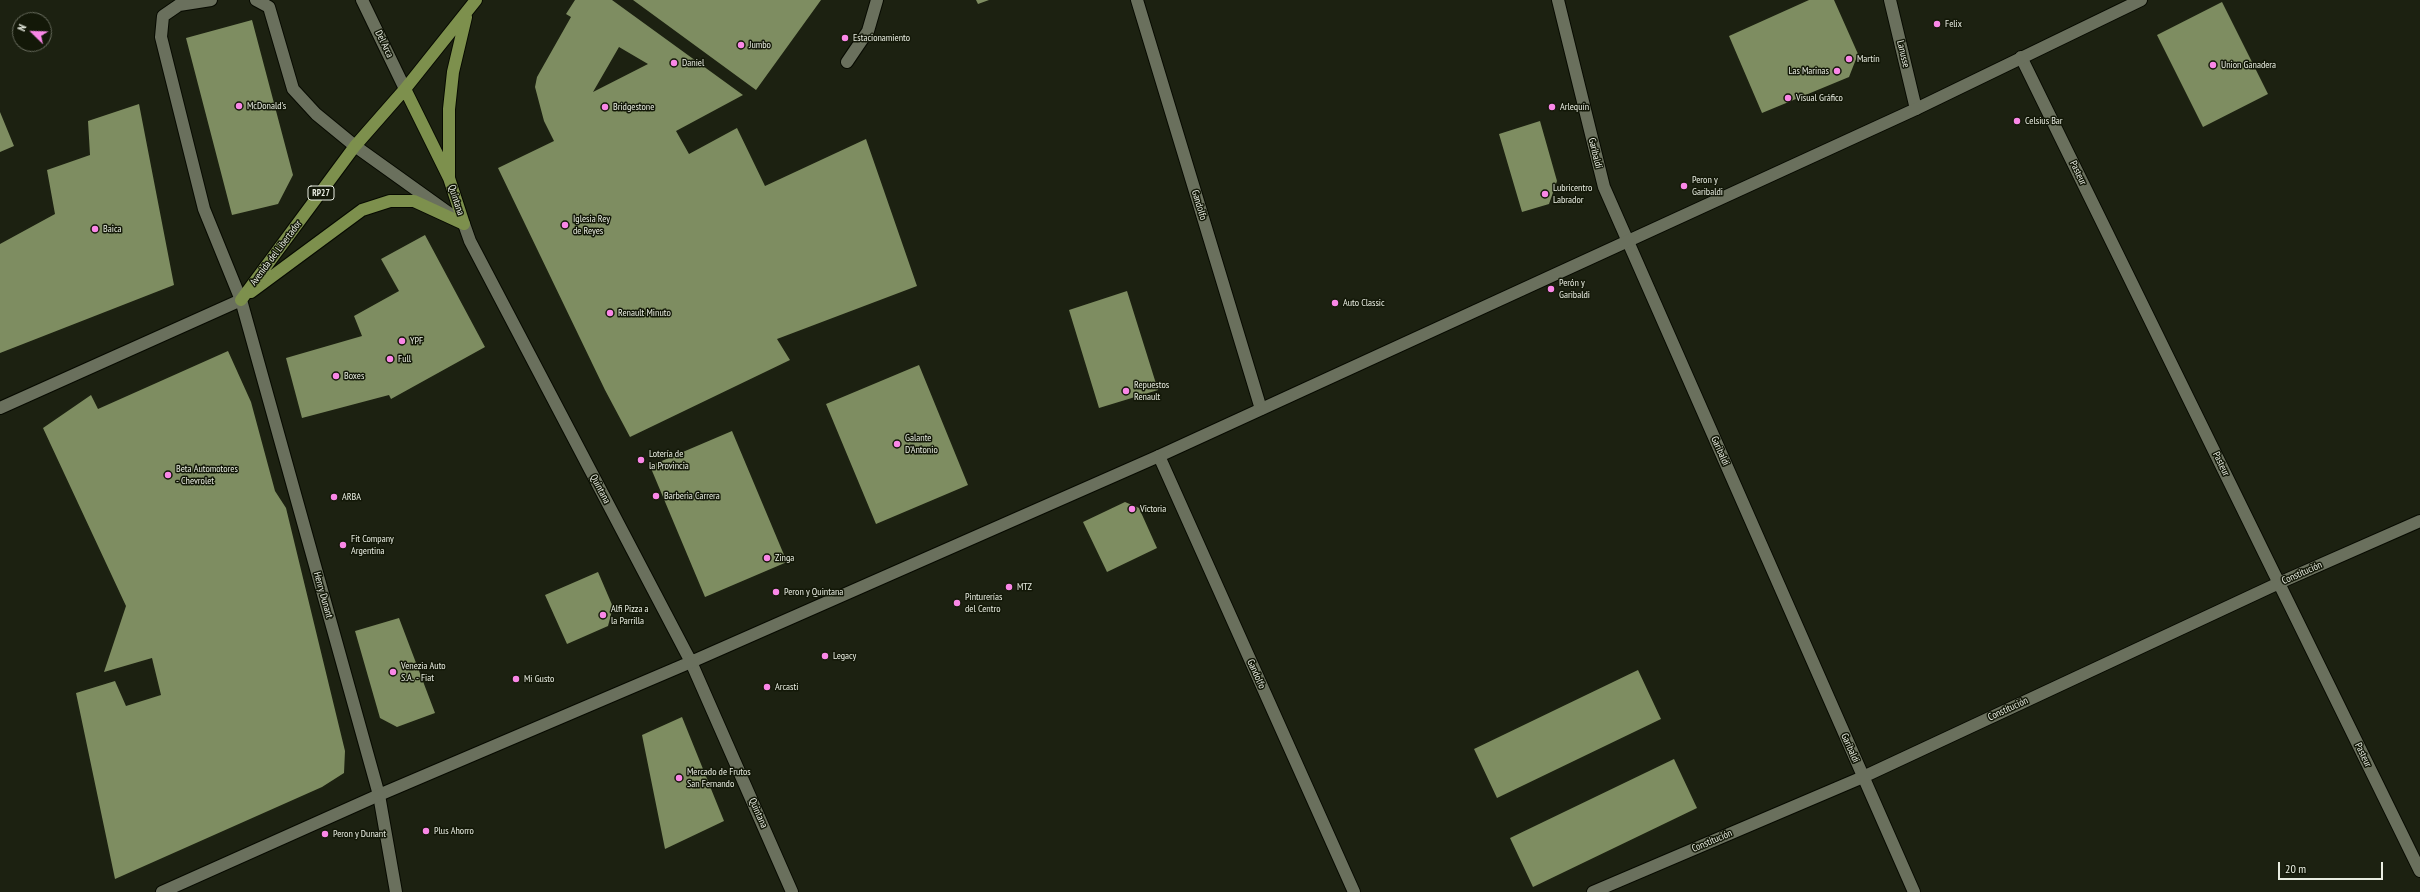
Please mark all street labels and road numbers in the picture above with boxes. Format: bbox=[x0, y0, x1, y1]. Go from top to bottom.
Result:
street label: Del Arca bbox=[372, 28, 396, 60]
street label: Lanusse bbox=[1894, 39, 1912, 69]
street label: Garibaldi bbox=[1585, 137, 1605, 169]
street label: Pasteur bbox=[2067, 159, 2089, 187]
street label: Quintana bbox=[445, 183, 467, 217]
road number: RP27 bbox=[308, 186, 334, 200]
street label: Gandolfo bbox=[1189, 188, 1209, 222]
street label: Avenida del Libertador bbox=[248, 218, 304, 288]
street label: Garibaldi bbox=[1708, 434, 1732, 468]
street label: Pasteur bbox=[2210, 450, 2232, 478]
street label: Quintana bbox=[587, 472, 613, 506]
street label: Constitución bbox=[2280, 559, 2324, 587]
street label: Henry Dunant bbox=[311, 570, 335, 620]
street label: Gandolfo bbox=[1244, 657, 1268, 691]
street label: Constitución bbox=[1986, 695, 2030, 723]
street label: Garibaldi bbox=[1838, 731, 1862, 765]
street label: Pasteur bbox=[2352, 741, 2374, 769]
street label: Quintana bbox=[746, 796, 770, 830]
street label: Constitución bbox=[1690, 827, 1734, 855]

